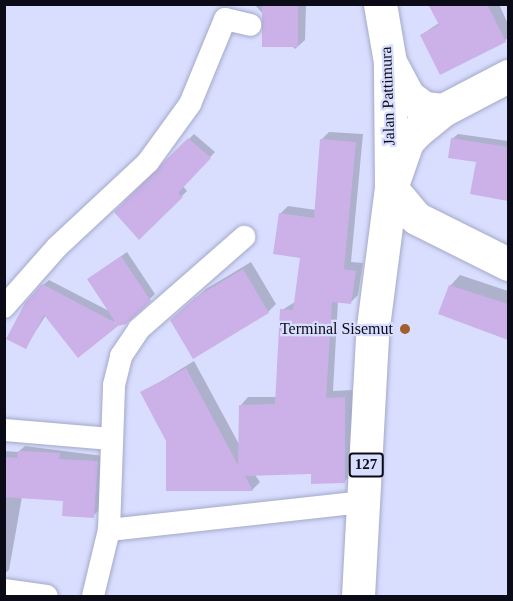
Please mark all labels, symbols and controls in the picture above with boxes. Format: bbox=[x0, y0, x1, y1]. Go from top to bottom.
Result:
street label: Jalan Pattimura bbox=[377, 46, 399, 146]
place label: Terminal Sisemut bbox=[280, 319, 393, 339]
marker: Terminal Sisemut bbox=[398, 322, 412, 336]
road number: 127 bbox=[348, 453, 384, 477]

